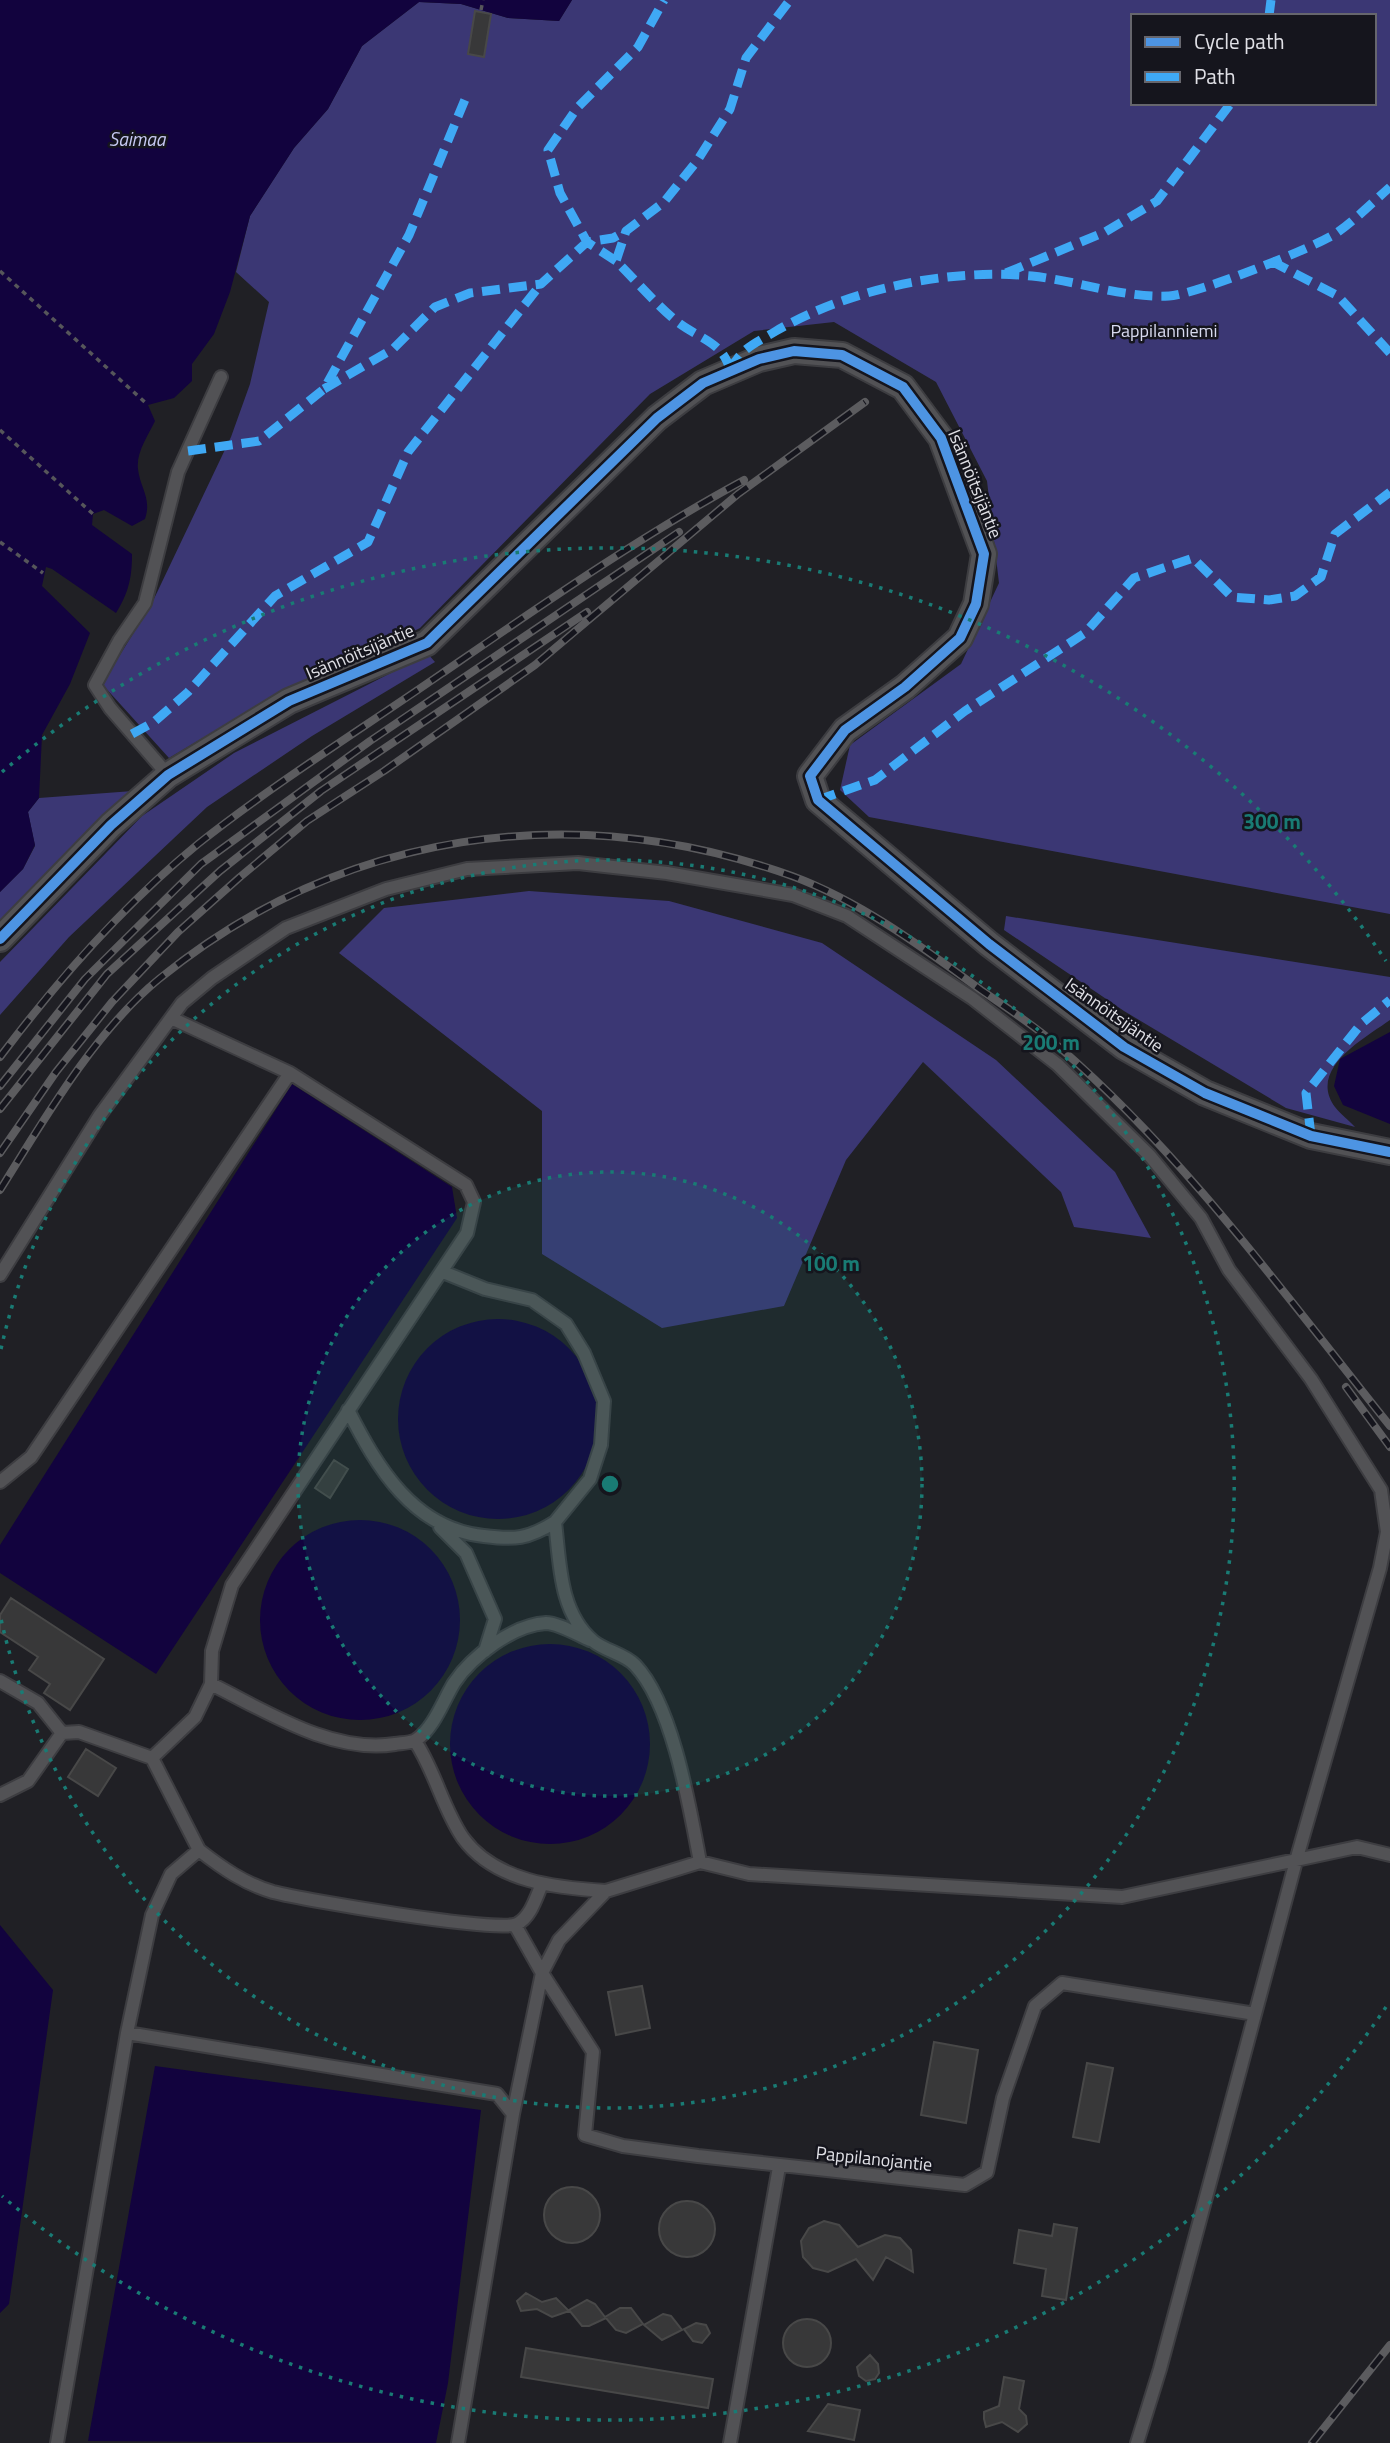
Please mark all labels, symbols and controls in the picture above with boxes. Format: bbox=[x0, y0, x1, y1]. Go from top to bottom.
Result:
legend bbox=[1131, 14, 1376, 105]
text: Cycle path bbox=[1194, 25, 1285, 57]
text: Path bbox=[1194, 60, 1236, 92]
water label: Saimaa bbox=[109, 124, 167, 153]
park label: Pappilanniemi bbox=[1110, 317, 1218, 344]
street label: Isännöitsijäntie bbox=[941, 425, 1010, 542]
street label: Isännöitsijäntie bbox=[302, 617, 418, 686]
text: 300 m bbox=[1243, 805, 1301, 837]
street label: Isännöitsijäntie bbox=[1059, 971, 1169, 1059]
text: 200 m bbox=[1022, 1026, 1080, 1058]
text: 100 m bbox=[802, 1247, 860, 1279]
centre of rings bbox=[598, 1472, 622, 1496]
street label: Pappilanojantie bbox=[815, 2139, 934, 2178]

